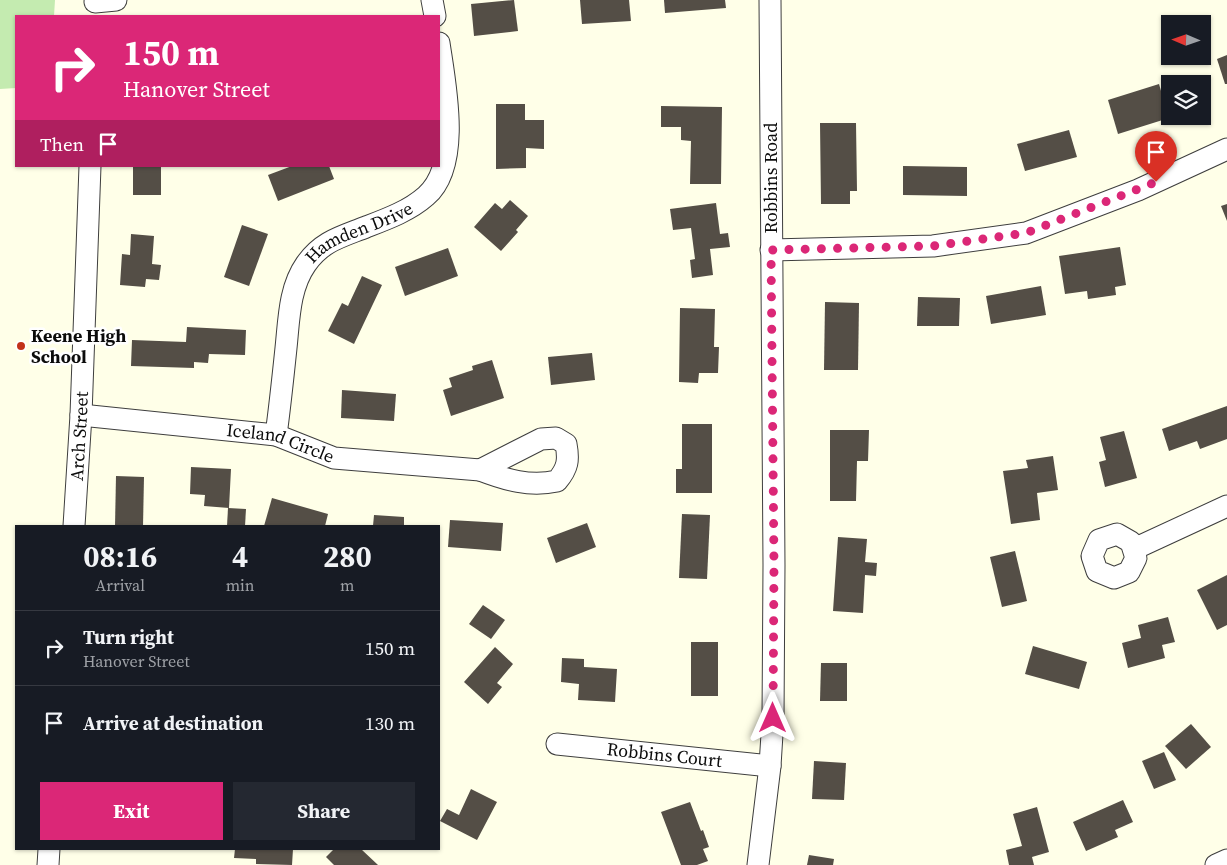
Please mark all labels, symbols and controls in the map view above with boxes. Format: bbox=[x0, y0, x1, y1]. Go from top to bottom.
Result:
north arrow bbox=[1161, 15, 1211, 65]
map controls bbox=[1161, 15, 1211, 125]
text: 150 m bbox=[123, 29, 219, 77]
icon: right bbox=[40, 35, 105, 100]
text: Hanover Street bbox=[123, 74, 270, 104]
button: layers bbox=[1161, 75, 1211, 125]
street label: Robbins Road bbox=[758, 123, 783, 233]
icon: arrive bbox=[94, 130, 122, 158]
text: Then bbox=[40, 131, 84, 157]
pin bbox=[1135, 131, 1177, 182]
icon: arrive bbox=[1142, 138, 1170, 166]
street label: Hamden Drive bbox=[299, 195, 417, 268]
place label: Keene High School bbox=[31, 323, 126, 369]
marker: Keene High School bbox=[15, 340, 27, 352]
street label: Arch Street bbox=[64, 391, 94, 482]
street label: Iceland Circle bbox=[225, 417, 338, 469]
text: 08:16 bbox=[83, 536, 157, 577]
text: 4 bbox=[232, 536, 248, 577]
text: 280 bbox=[323, 536, 372, 577]
text: Arrival bbox=[96, 574, 145, 596]
text: min bbox=[226, 574, 255, 596]
text: m bbox=[340, 574, 354, 596]
text: Turn right bbox=[83, 624, 174, 650]
icon: right bbox=[40, 634, 68, 662]
text: 150 m bbox=[365, 635, 415, 661]
text: Hanover Street bbox=[83, 650, 190, 672]
position arrow bbox=[746, 691, 798, 743]
icon: arrive bbox=[40, 709, 68, 737]
text: Arrive at destination bbox=[83, 710, 263, 736]
text: 130 m bbox=[365, 710, 415, 736]
street label: Robbins Court bbox=[606, 736, 723, 773]
button: Exit bbox=[40, 782, 223, 840]
button: Share bbox=[233, 782, 415, 840]

